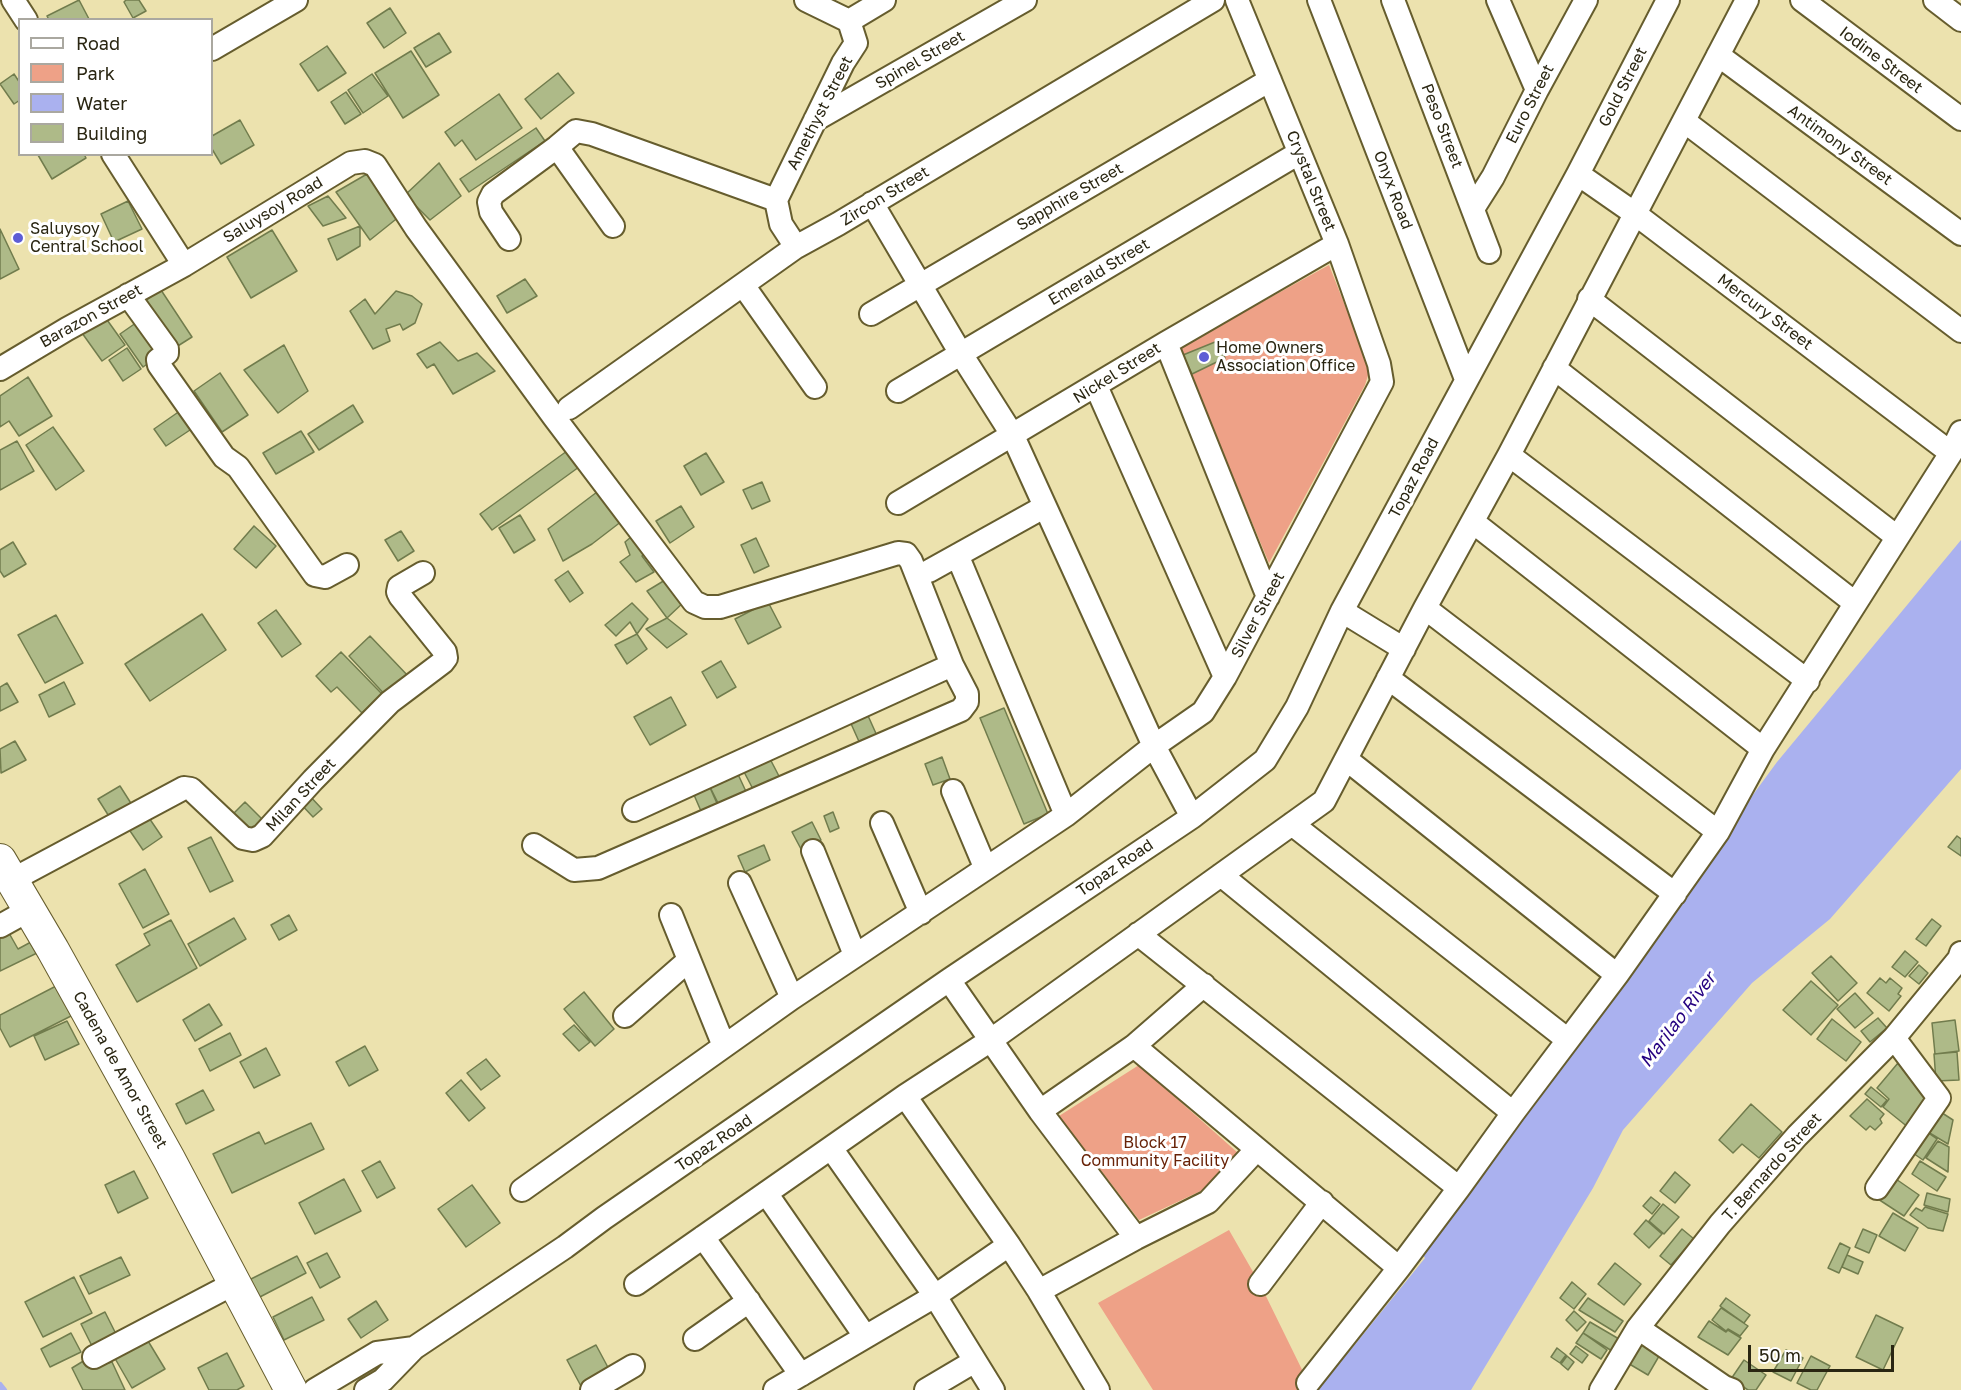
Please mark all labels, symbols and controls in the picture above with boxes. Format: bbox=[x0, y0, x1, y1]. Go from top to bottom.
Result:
legend bbox=[18, 18, 213, 156]
street label: Iodine Street bbox=[1836, 22, 1926, 98]
street label: Spinel Street bbox=[872, 27, 968, 93]
text: Road bbox=[76, 32, 120, 54]
street label: Gold Street bbox=[1595, 44, 1651, 130]
street label: Amethyst Street bbox=[783, 53, 857, 173]
street label: Euro Street bbox=[1502, 61, 1558, 147]
text: Park bbox=[76, 62, 115, 84]
street label: Peso Street bbox=[1417, 81, 1467, 171]
text: Water bbox=[76, 92, 127, 114]
street label: Antimony Street bbox=[1784, 101, 1896, 189]
text: Building bbox=[76, 122, 147, 144]
street label: Crystal Street bbox=[1282, 128, 1340, 234]
street label: Onyx Road bbox=[1369, 148, 1417, 232]
street label: Sapphire Street bbox=[1013, 159, 1127, 235]
street label: Zircon Street bbox=[837, 162, 933, 230]
street label: Saluysoy Road bbox=[220, 173, 326, 247]
place label: Saluysoy Central School bbox=[30, 219, 144, 257]
marker: Saluysoy Central School bbox=[11, 231, 25, 245]
street label: Emerald Street bbox=[1045, 234, 1153, 310]
street label: Mercury Street bbox=[1713, 270, 1817, 354]
street label: Barazon Street bbox=[37, 280, 145, 352]
street label: Nickel Street bbox=[1070, 338, 1164, 408]
place label: Home Owners Association Office bbox=[1216, 338, 1355, 376]
marker: Home Owners Association Office bbox=[1197, 350, 1211, 364]
street label: Topaz Road bbox=[1385, 435, 1443, 521]
street label: Silver Street bbox=[1227, 569, 1289, 661]
street label: Milan Street bbox=[262, 754, 340, 836]
street label: Topaz Road bbox=[1073, 835, 1157, 901]
water label: Marilao River bbox=[1635, 968, 1721, 1072]
street label: Cadena de Amor Street bbox=[69, 988, 171, 1152]
street label: T. Bernardo Street bbox=[1718, 1109, 1826, 1225]
street label: Topaz Road bbox=[672, 1110, 756, 1176]
park label: Block 17 Community Facility bbox=[1081, 1133, 1229, 1171]
scale bar bbox=[1751, 1333, 1896, 1371]
text: 50 m bbox=[1759, 1344, 1801, 1366]

